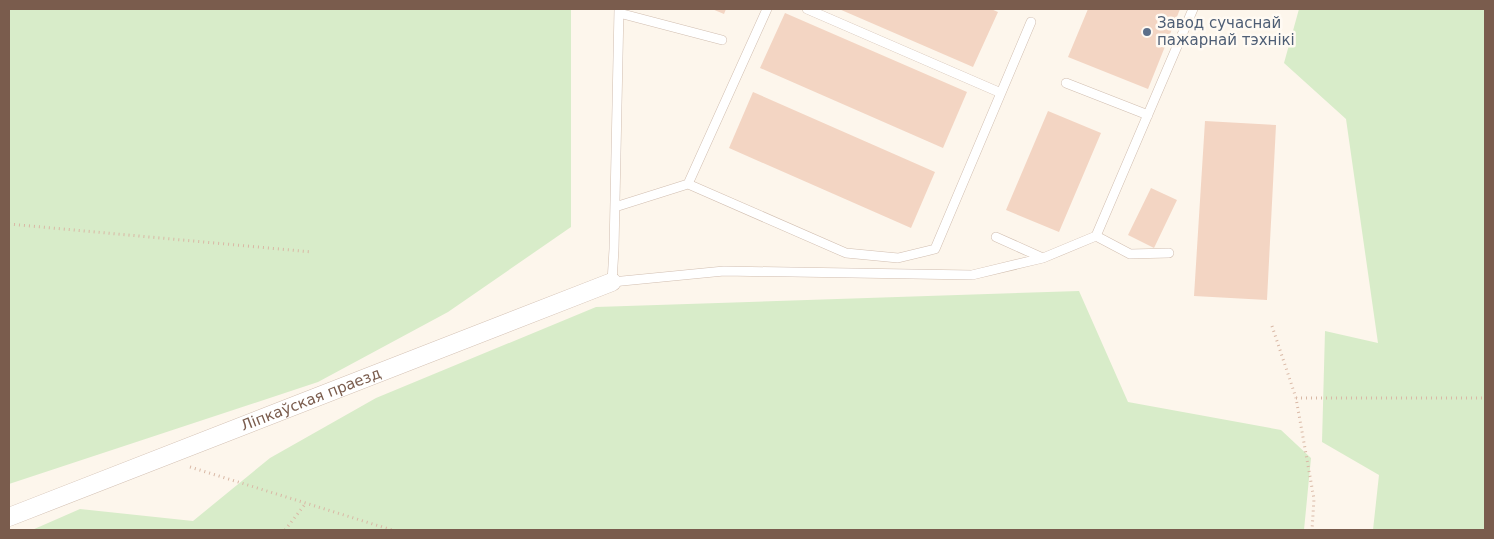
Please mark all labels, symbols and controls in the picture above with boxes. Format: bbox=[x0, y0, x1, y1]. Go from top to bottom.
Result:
place label: Завод сучаснай пажарнай тэхнікі bbox=[1157, 14, 1295, 49]
marker: Завод сучаснай пажарнай тэхнікі bbox=[1141, 26, 1153, 38]
street label: Ліпкаўская праезд bbox=[238, 364, 384, 435]

